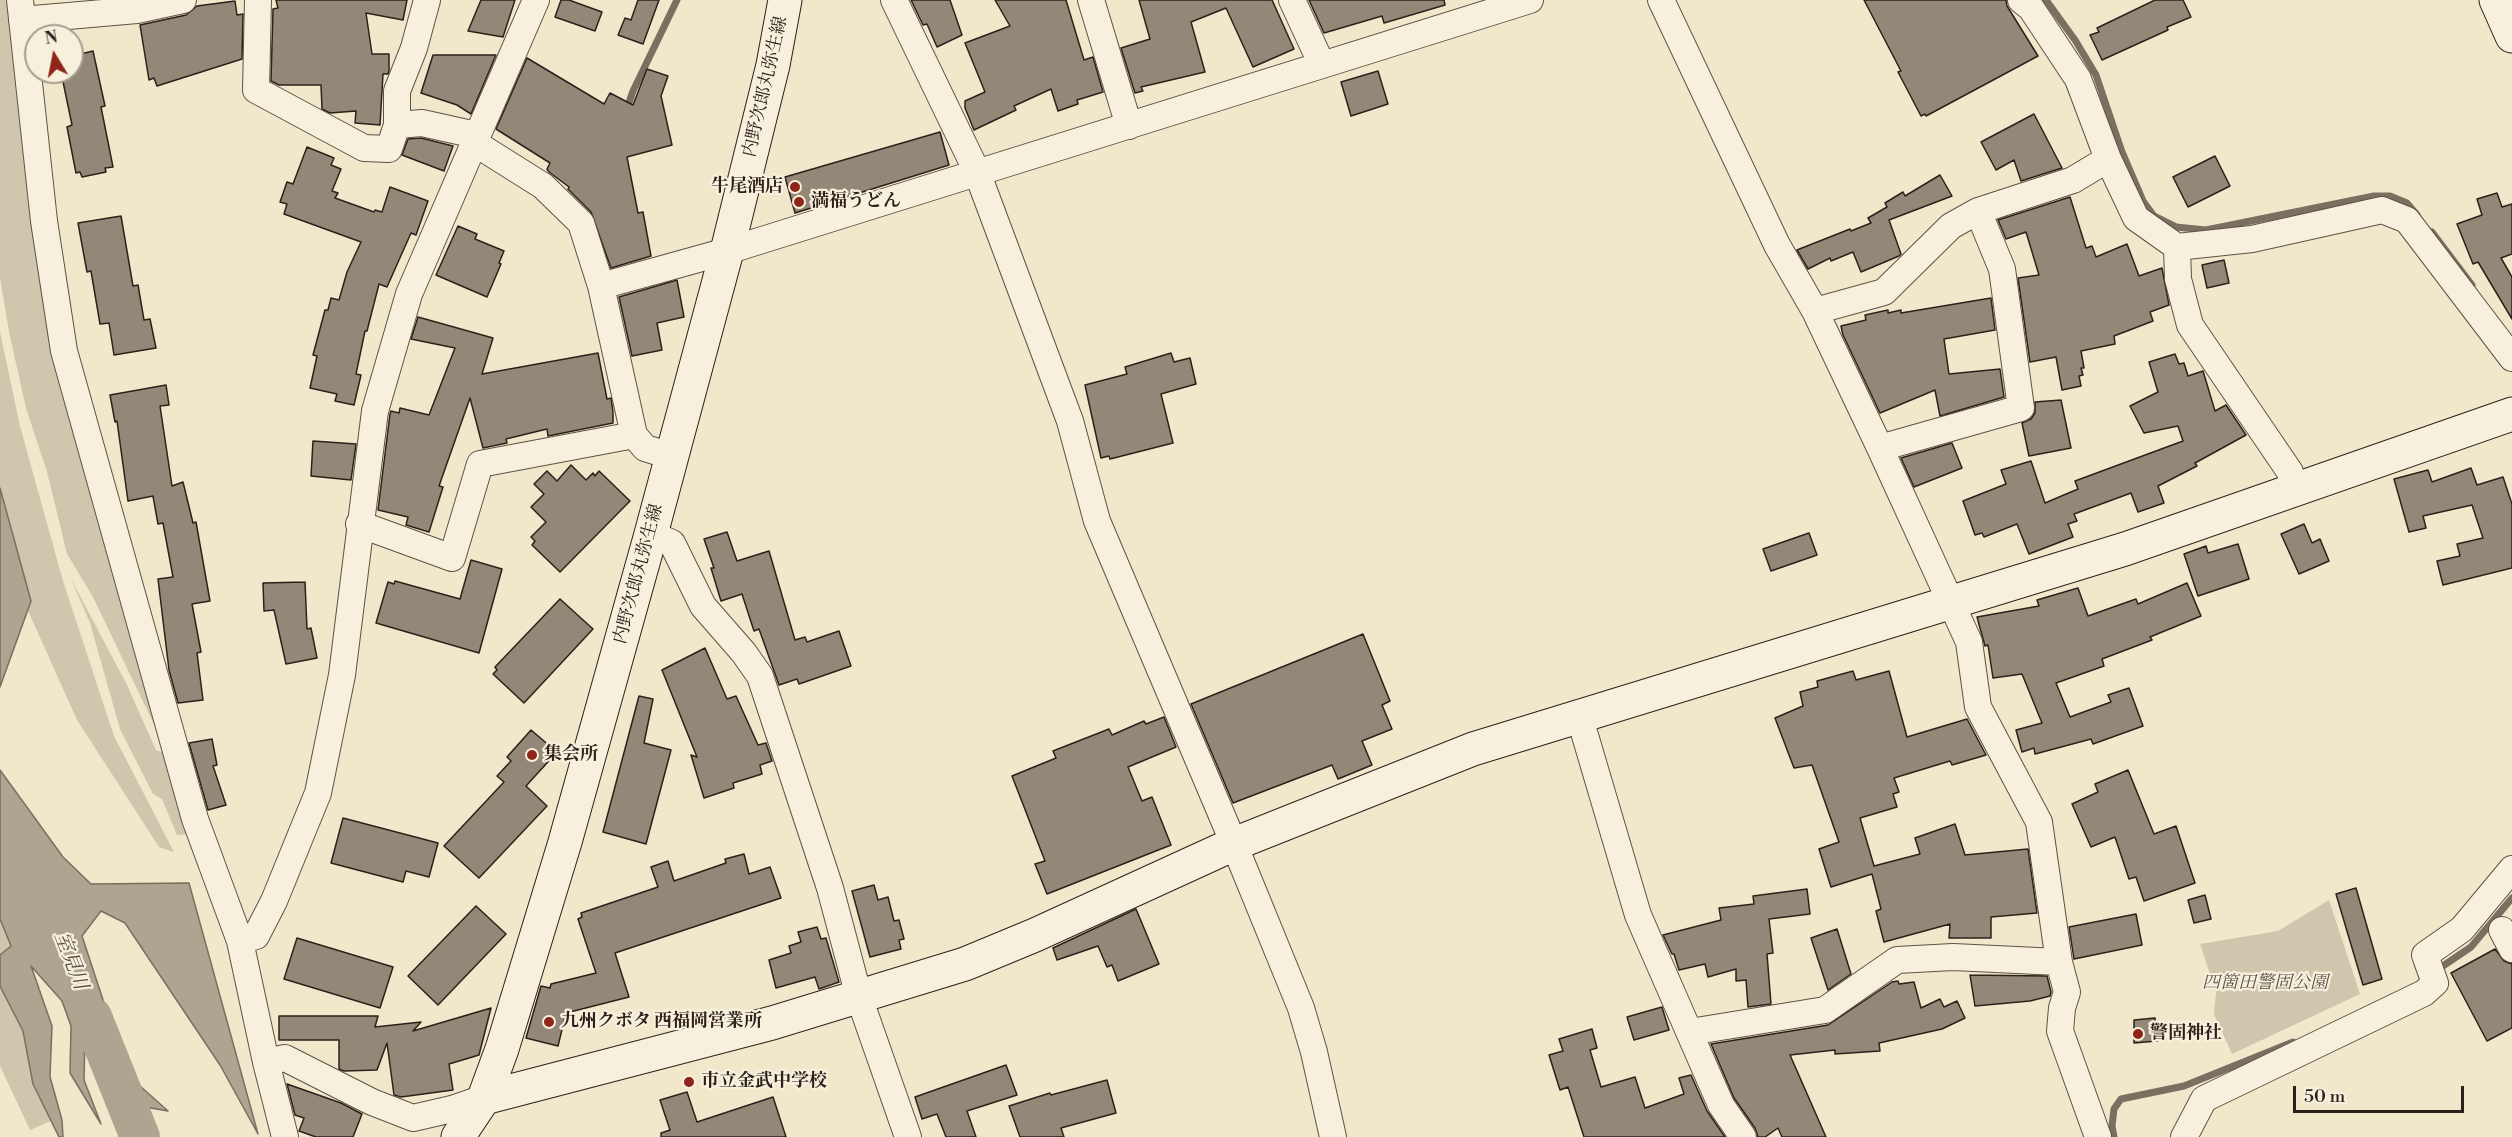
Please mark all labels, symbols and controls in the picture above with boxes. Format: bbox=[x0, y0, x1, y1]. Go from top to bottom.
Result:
street label: 内野次郎丸弥生線 bbox=[739, 14, 793, 160]
north arrow bbox=[24, 24, 84, 84]
text: N bbox=[43, 27, 59, 49]
place label: 牛尾酒店 bbox=[711, 176, 783, 198]
marker: 牛尾酒店 bbox=[788, 180, 802, 194]
place label: 満福うどん bbox=[811, 191, 901, 213]
marker: 満福うどん bbox=[792, 195, 806, 209]
street label: 内野次郎丸弥生線 bbox=[610, 502, 668, 646]
place label: 集会所 bbox=[544, 744, 598, 766]
marker: 集会所 bbox=[525, 748, 539, 762]
water label: 室見川 bbox=[48, 929, 92, 993]
park label: 四箇田警固公園 bbox=[2202, 973, 2328, 995]
place label: 九州クボタ 西福岡営業所 bbox=[561, 1011, 762, 1033]
marker: 九州クボタ 西福岡営業所 bbox=[542, 1015, 556, 1029]
place label: 警固神社 bbox=[2150, 1023, 2222, 1045]
marker: 警固神社 bbox=[2131, 1027, 2145, 1041]
place label: 市立金武中学校 bbox=[701, 1071, 827, 1093]
scale bar bbox=[2296, 1074, 2467, 1112]
marker: 市立金武中学校 bbox=[682, 1075, 696, 1089]
text: 50 m bbox=[2304, 1085, 2345, 1108]

